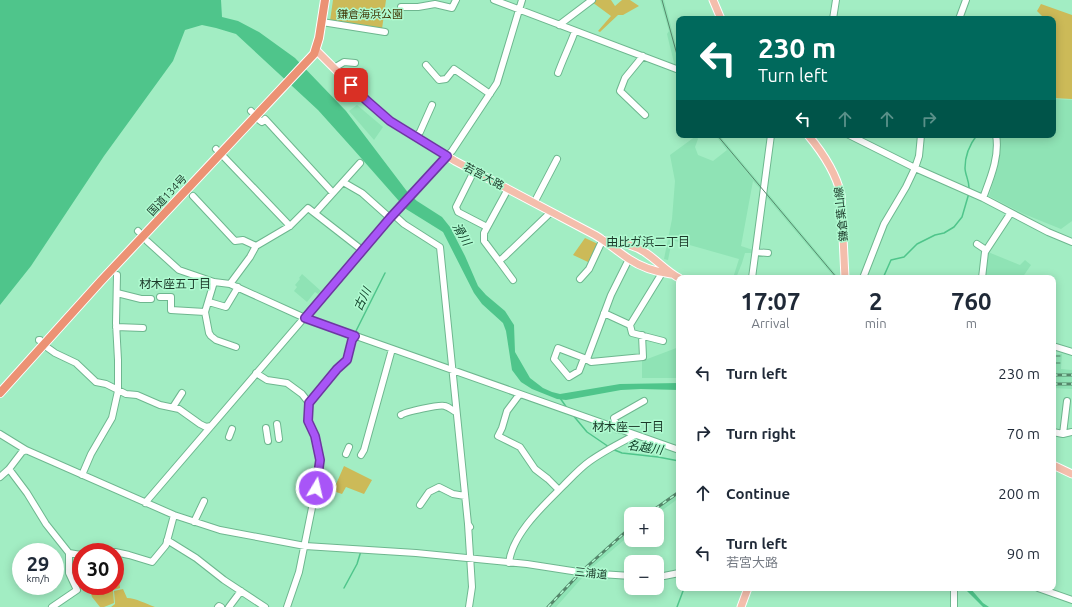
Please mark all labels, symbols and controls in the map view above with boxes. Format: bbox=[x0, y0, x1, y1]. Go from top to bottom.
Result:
park label: 鎌倉海浜公園 bbox=[337, 8, 403, 20]
icon: left bbox=[692, 32, 744, 84]
text: 230 m bbox=[758, 32, 836, 63]
text: Turn left bbox=[758, 65, 828, 85]
pin bbox=[334, 68, 368, 102]
icon: arrive bbox=[340, 74, 362, 96]
icon: left bbox=[792, 108, 814, 130]
icon: ahead bbox=[834, 108, 856, 130]
icon: ahead bbox=[876, 108, 898, 130]
icon: right bbox=[918, 108, 940, 130]
street label: 若宮大路 bbox=[462, 160, 506, 192]
street label: 国道134号 bbox=[145, 172, 189, 218]
street label: 鎌倉葉山線 bbox=[832, 186, 850, 242]
water label: 滑川 bbox=[450, 220, 475, 249]
district label: 由比ガ浜二丁目 bbox=[606, 235, 690, 248]
district label: 材木座五丁目 bbox=[139, 277, 211, 290]
water label: 古川 bbox=[351, 284, 374, 313]
text: 17:07 bbox=[740, 288, 800, 315]
text: 2 bbox=[869, 288, 882, 315]
text: 760 bbox=[951, 288, 992, 315]
text: Arrival bbox=[751, 316, 789, 330]
text: min bbox=[865, 316, 887, 330]
text: m bbox=[966, 316, 977, 330]
icon: left bbox=[692, 362, 714, 384]
text: Turn left bbox=[726, 365, 787, 382]
text: 230 m bbox=[998, 365, 1040, 382]
district label: 材木座一丁目 bbox=[592, 420, 664, 433]
icon: right bbox=[692, 422, 714, 444]
text: Turn right bbox=[726, 425, 796, 442]
text: 70 m bbox=[1007, 425, 1040, 442]
water label: 名越川 bbox=[626, 438, 666, 457]
position arrow bbox=[295, 467, 337, 509]
icon: ahead bbox=[692, 482, 714, 504]
text: Continue bbox=[726, 485, 790, 502]
text: 200 m bbox=[998, 485, 1040, 502]
map controls bbox=[624, 507, 664, 595]
button: + bbox=[624, 507, 664, 547]
text: Turn left bbox=[726, 535, 787, 552]
icon: left bbox=[692, 542, 714, 564]
speed limit sign: 30 bbox=[72, 543, 124, 595]
text: 90 m bbox=[1007, 545, 1040, 562]
text: 29 bbox=[27, 552, 49, 575]
button: − bbox=[624, 555, 664, 595]
text: 若宮大路 bbox=[726, 555, 778, 569]
street label: 三浦道 bbox=[574, 565, 608, 581]
text: km/h bbox=[26, 573, 50, 584]

